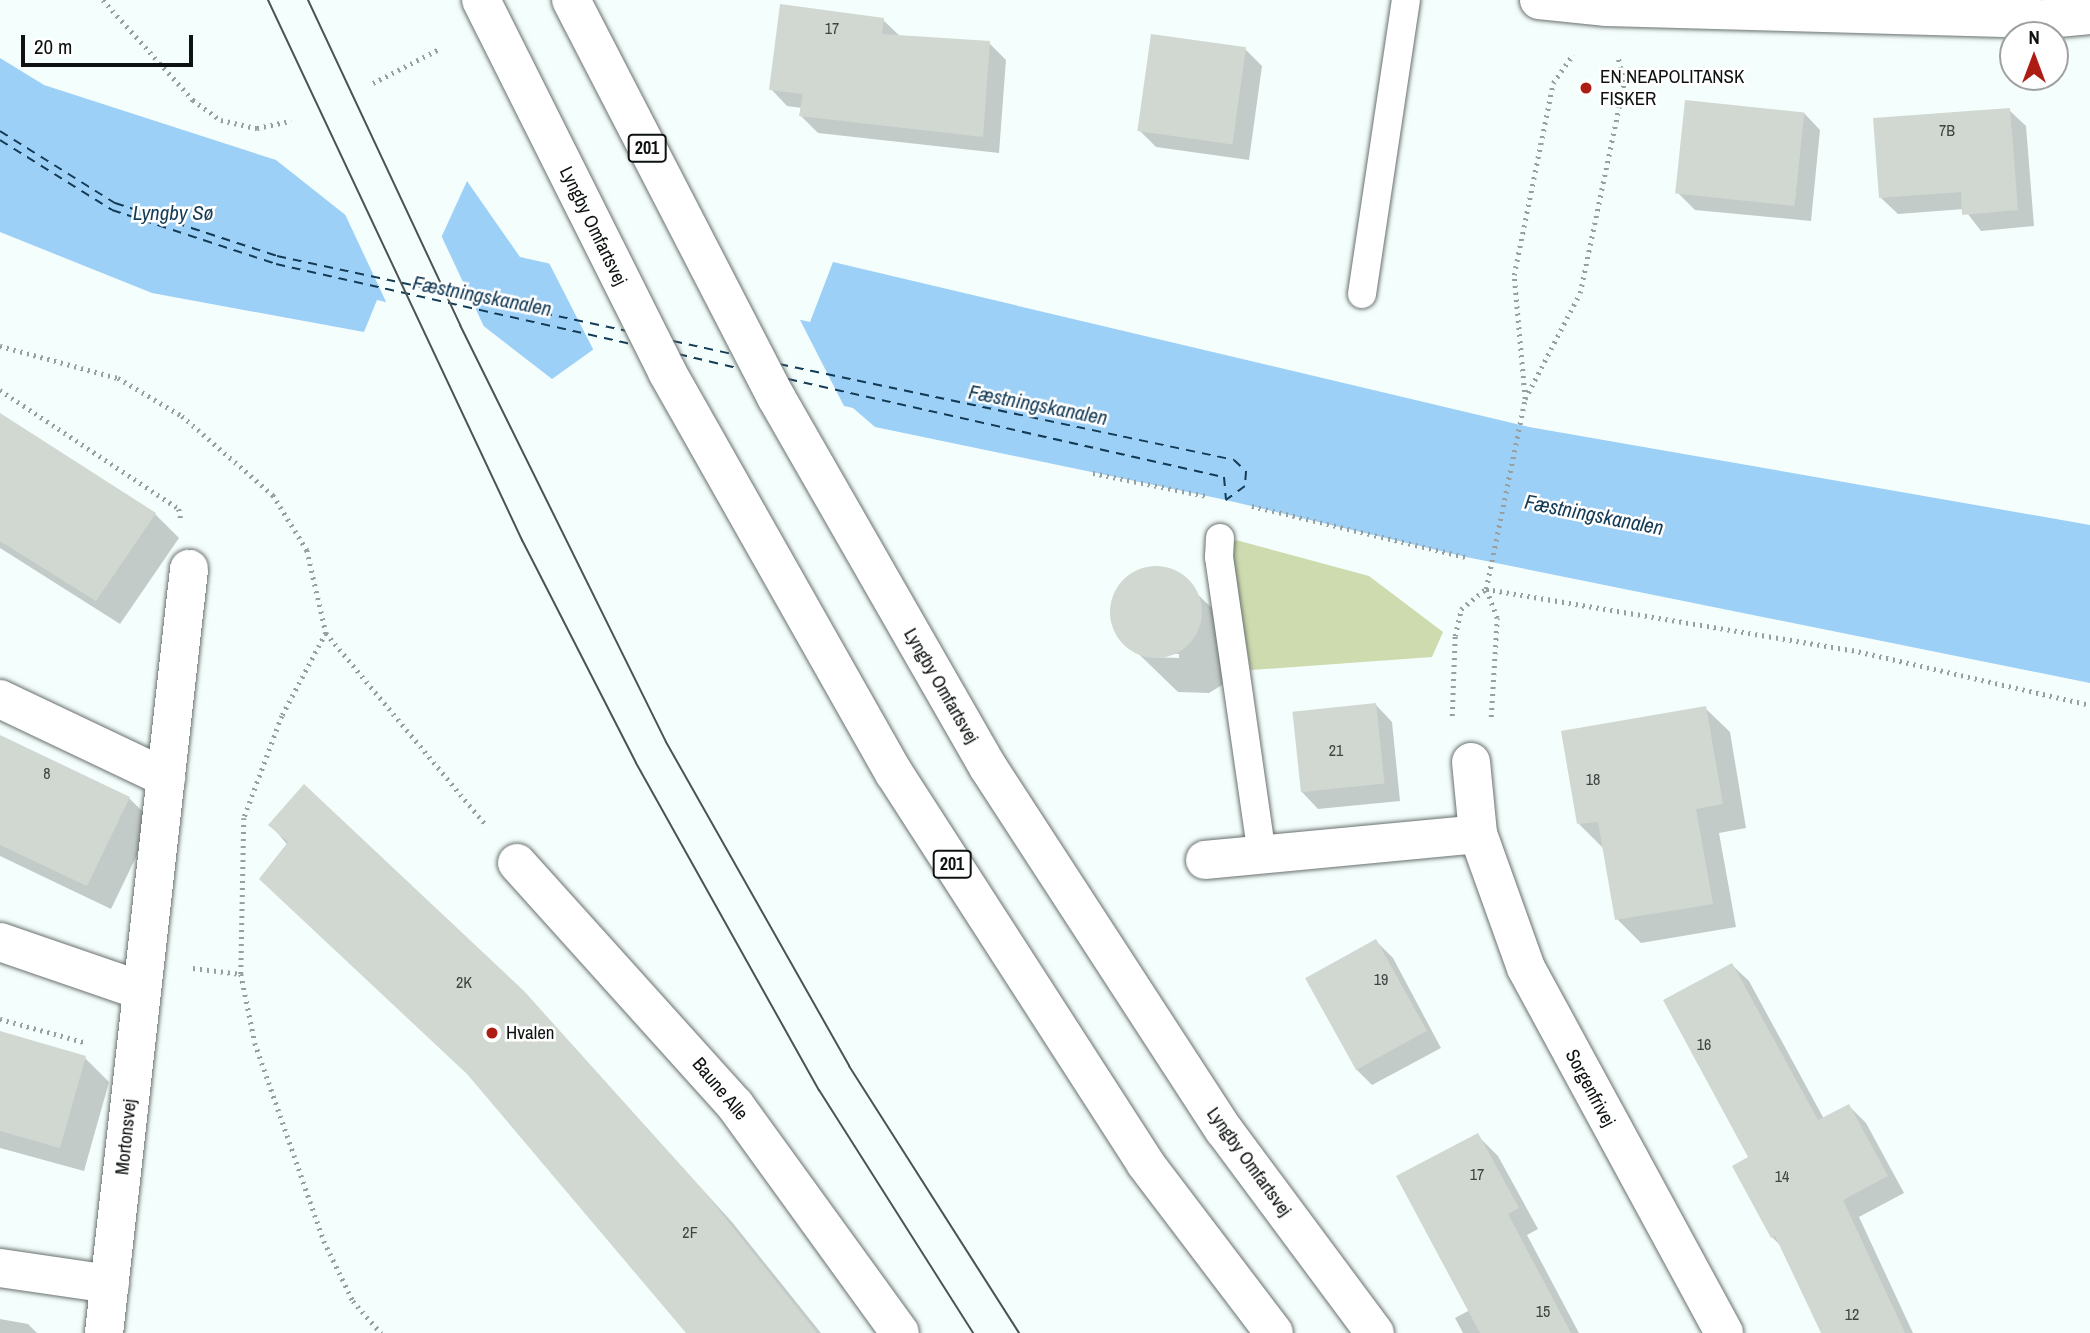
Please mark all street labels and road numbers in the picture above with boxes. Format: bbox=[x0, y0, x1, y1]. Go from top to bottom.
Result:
road number: 201 bbox=[626, 134, 668, 162]
street label: Lyngby Omfartsvej bbox=[554, 163, 632, 289]
street label: Lyngby Omfartsvej bbox=[899, 624, 983, 748]
road number: 201 bbox=[931, 850, 973, 878]
street label: Sorgenfrivej bbox=[1560, 1046, 1620, 1130]
street label: Baune Alle bbox=[687, 1053, 753, 1125]
street label: Mortonsvej bbox=[111, 1098, 141, 1176]
street label: Lyngby Omfartsvej bbox=[1202, 1103, 1296, 1221]

